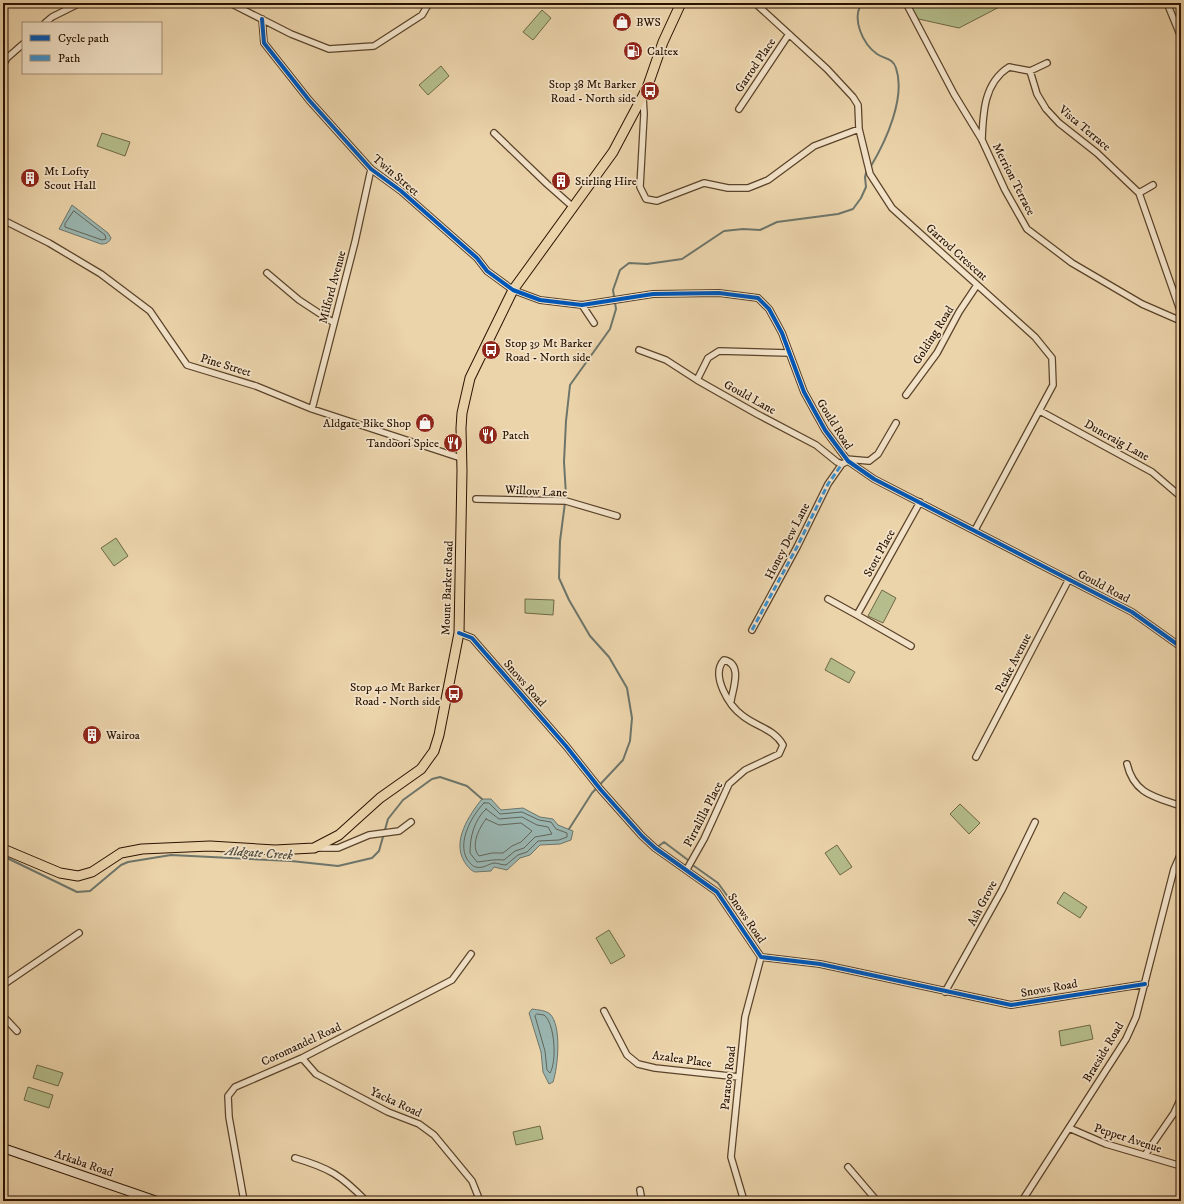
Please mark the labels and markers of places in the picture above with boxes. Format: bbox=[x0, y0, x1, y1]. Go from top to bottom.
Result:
shop icon: BWS bbox=[611, 11, 633, 33]
place label: BWS bbox=[636, 15, 661, 30]
fuel station icon: Caltex bbox=[622, 40, 644, 62]
place label: Caltex bbox=[647, 44, 678, 59]
place label: Stop 38 Mt Barker Road - North side bbox=[549, 77, 637, 106]
bus stop icon: Stop 38 Mt Barker Road - North side bbox=[639, 80, 661, 102]
place label: Mt Lofty Scout Hall bbox=[44, 164, 96, 193]
building icon: Mt Lofty Scout Hall bbox=[19, 167, 41, 189]
building icon: Stirling Hire bbox=[550, 170, 572, 192]
place label: Stirling Hire bbox=[575, 174, 637, 189]
place label: Stop 39 Mt Barker Road - North side bbox=[505, 336, 593, 365]
bus stop icon: Stop 39 Mt Barker Road - North side bbox=[480, 339, 502, 361]
shop icon: Aldgate Bike Shop bbox=[414, 412, 436, 434]
place label: Aldgate Bike Shop bbox=[323, 416, 411, 431]
restaurant icon: Patch bbox=[477, 424, 499, 446]
place label: Patch bbox=[502, 428, 530, 443]
restaurant icon: Tandoori Spice bbox=[442, 432, 464, 454]
place label: Tandoori Spice bbox=[366, 436, 439, 451]
place label: Stop 40 Mt Barker Road - North side bbox=[350, 680, 441, 709]
bus stop icon: Stop 40 Mt Barker Road - North side bbox=[443, 683, 465, 705]
building icon: Wairoa bbox=[81, 724, 103, 746]
place label: Wairoa bbox=[105, 728, 141, 743]

